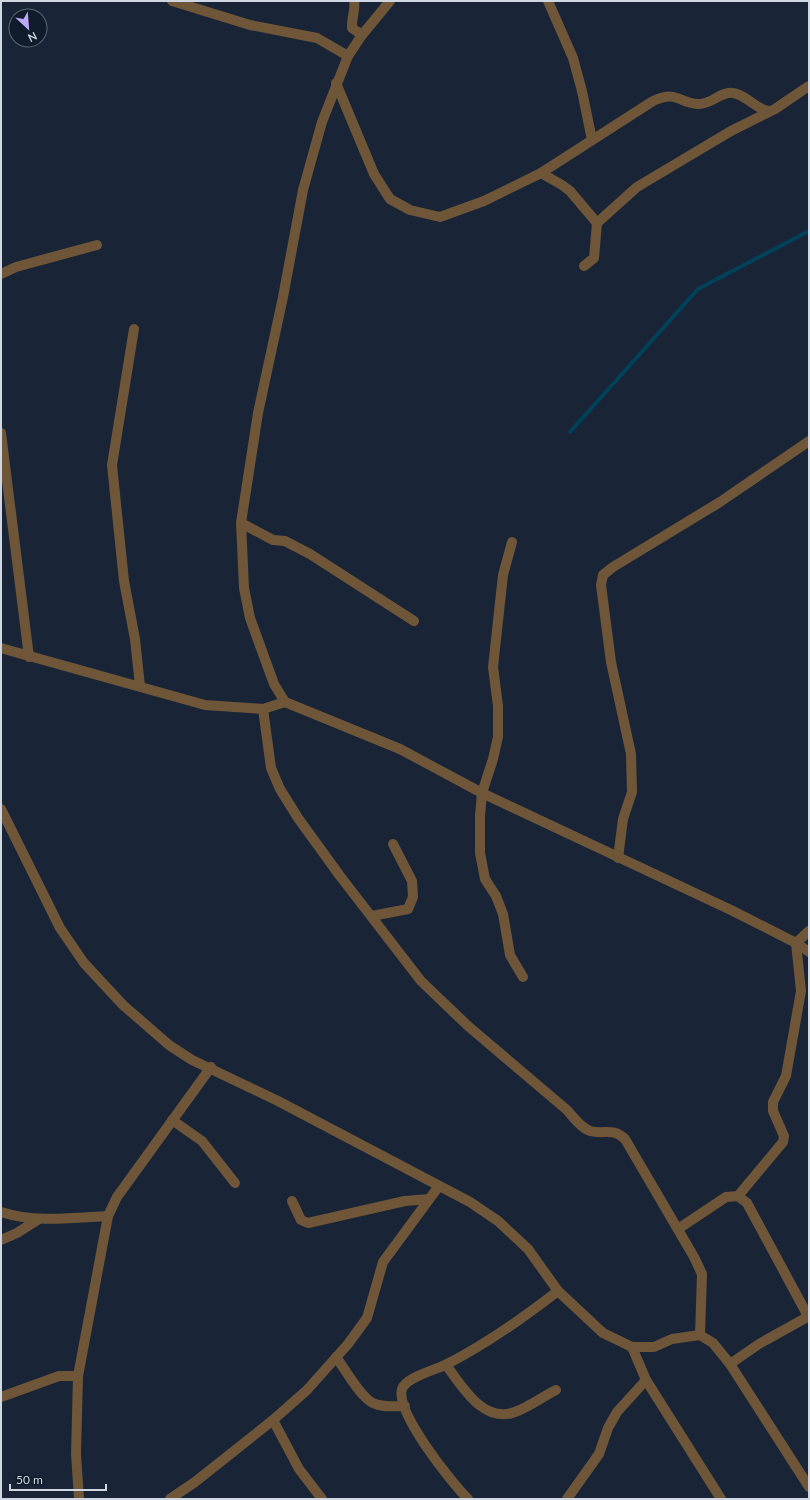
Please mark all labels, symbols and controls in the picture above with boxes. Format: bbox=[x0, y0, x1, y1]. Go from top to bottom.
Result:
north arrow bbox=[8, 8, 48, 48]
text: N bbox=[26, 30, 39, 45]
scale bar bbox=[10, 1466, 106, 1492]
text: 50 m bbox=[16, 1472, 43, 1487]

